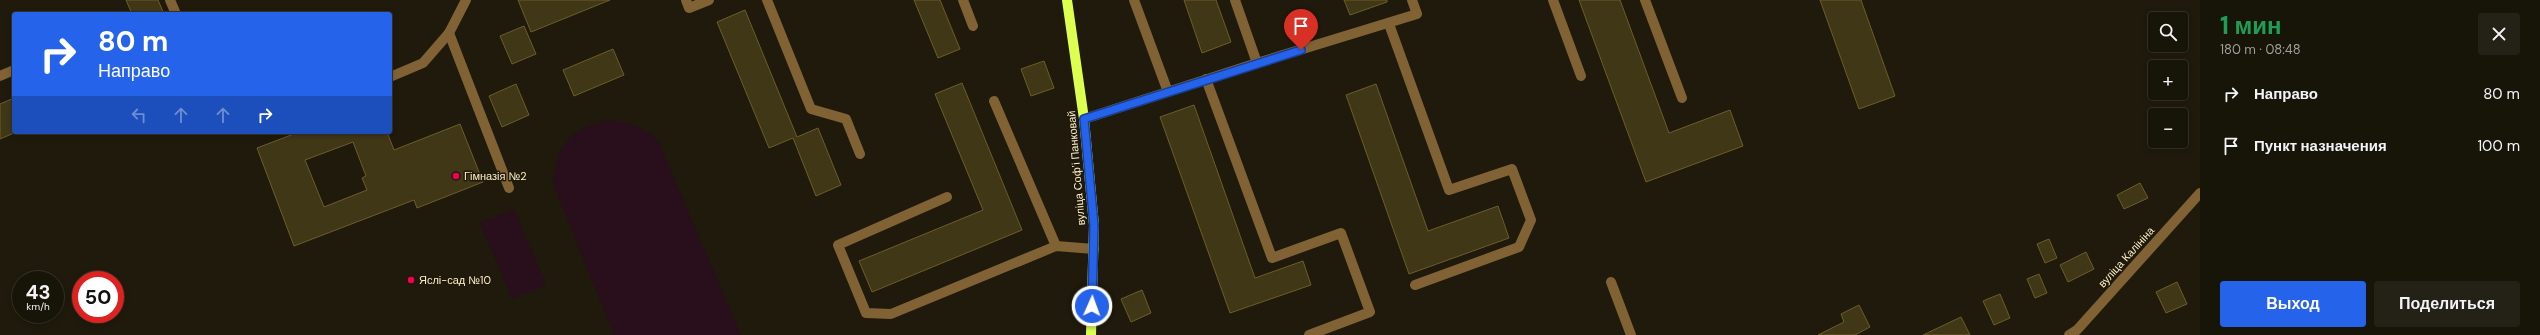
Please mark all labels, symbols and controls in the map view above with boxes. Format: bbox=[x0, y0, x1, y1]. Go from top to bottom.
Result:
pin bbox=[1284, 9, 1318, 50]
text: 1 мин bbox=[2220, 10, 2281, 41]
map controls bbox=[2148, 12, 2188, 148]
button: search bbox=[2148, 12, 2188, 52]
button: close bbox=[2478, 13, 2520, 55]
icon: arrive bbox=[1290, 15, 1312, 37]
text: 80 m bbox=[98, 23, 168, 60]
icon: right bbox=[32, 28, 84, 80]
text: 180 m · 08:48 bbox=[2220, 41, 2301, 58]
text: Направо bbox=[98, 59, 170, 83]
button: + bbox=[2148, 60, 2188, 100]
icon: right bbox=[2220, 83, 2242, 105]
text: Направо bbox=[2254, 84, 2318, 104]
text: 80 m bbox=[2483, 84, 2520, 104]
icon: left bbox=[128, 104, 150, 126]
icon: ahead bbox=[170, 104, 192, 126]
icon: ahead bbox=[212, 104, 234, 126]
icon: right bbox=[254, 104, 276, 126]
button: − bbox=[2148, 108, 2188, 148]
street label: вуліца Софʼі Панковай bbox=[1064, 110, 1088, 226]
icon: arrive bbox=[2220, 135, 2242, 157]
text: Пункт назначения bbox=[2254, 136, 2387, 156]
text: 100 m bbox=[2477, 136, 2520, 156]
place label: Гімназія №2 bbox=[464, 169, 527, 183]
marker: Гімназія №2 bbox=[451, 171, 461, 181]
street label: вуліца Калініна bbox=[2095, 223, 2158, 290]
speed limit sign: 50 bbox=[72, 271, 124, 323]
place label: Яслі-сад №10 bbox=[419, 273, 491, 287]
marker: Яслі-сад №10 bbox=[406, 275, 416, 285]
text: 43 bbox=[25, 279, 51, 305]
button: Выход bbox=[2220, 281, 2366, 327]
button: Поделиться bbox=[2374, 281, 2520, 327]
position arrow bbox=[1071, 285, 1113, 327]
text: km/h bbox=[26, 300, 50, 313]

